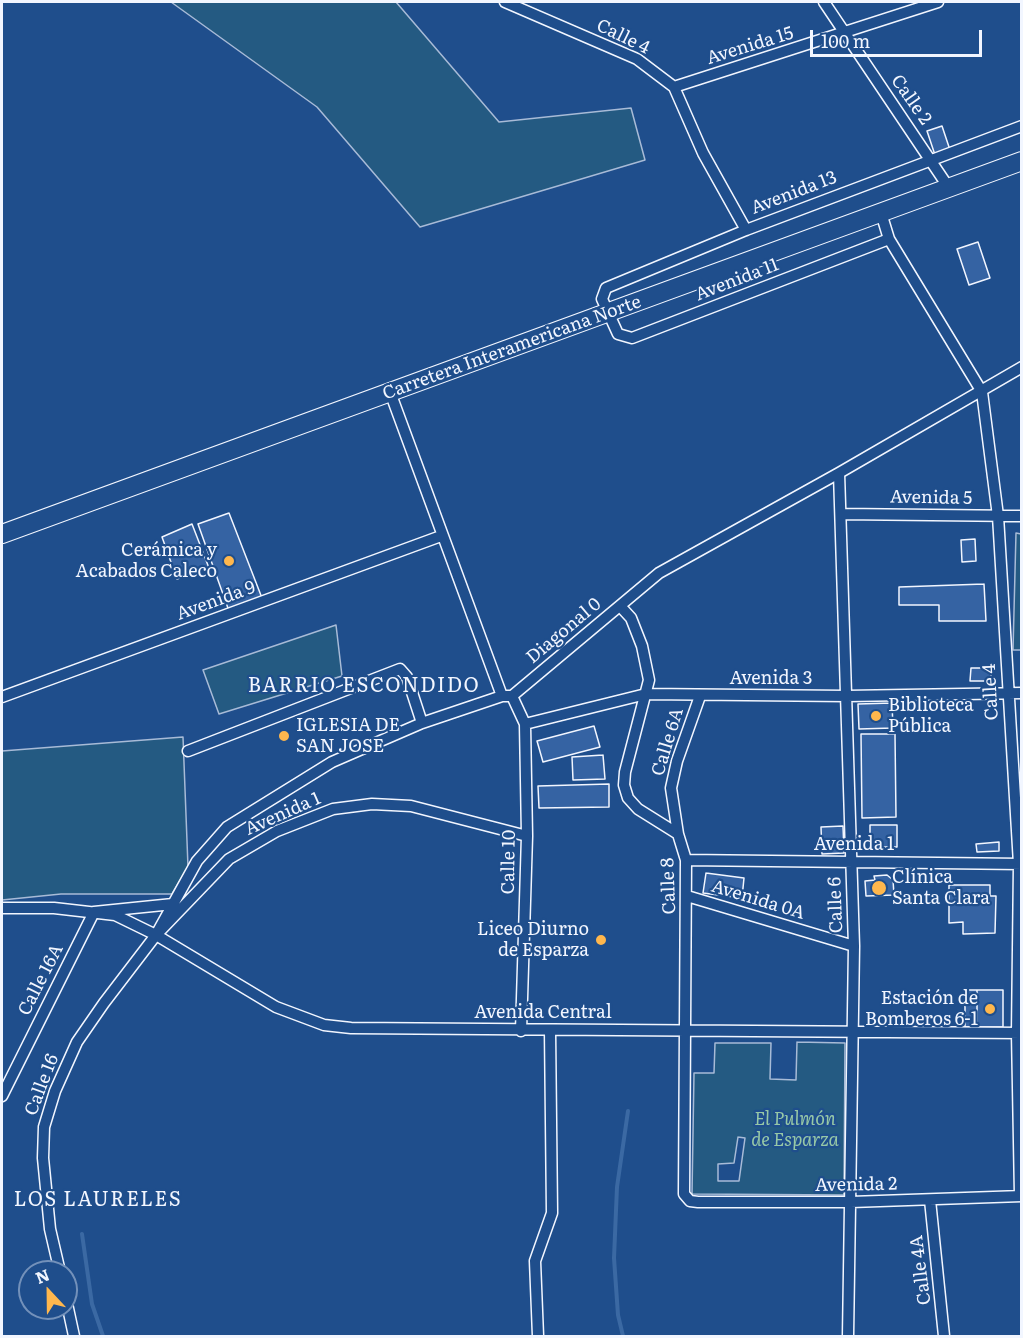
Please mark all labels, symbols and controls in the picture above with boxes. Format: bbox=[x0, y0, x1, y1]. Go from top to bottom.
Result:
street label: Calle 4 bbox=[593, 15, 653, 59]
scale bar bbox=[813, 18, 986, 56]
street label: Avenida 15 bbox=[704, 23, 796, 69]
text: 100 m bbox=[821, 27, 870, 54]
street label: Calle 2 bbox=[886, 71, 936, 129]
street label: Avenida 13 bbox=[748, 167, 840, 219]
street label: Avenida 11 bbox=[692, 254, 782, 306]
street label: Carretera Interamericana Norte bbox=[380, 291, 644, 405]
street label: Avenida 5 bbox=[890, 486, 972, 510]
place label: Cerámica y Acabados Caleco bbox=[76, 540, 217, 582]
marker: Cerámica y Acabados Caleco bbox=[222, 554, 236, 568]
street label: Avenida 9 bbox=[173, 577, 259, 625]
street label: Diagonal 0 bbox=[522, 593, 606, 669]
street label: Calle 4 bbox=[979, 663, 1003, 721]
street label: Avenida 3 bbox=[730, 668, 812, 690]
district label: BARRIO ESCONDIDO bbox=[248, 674, 480, 698]
place label: Biblioteca Pública bbox=[888, 695, 974, 738]
street label: Calle 6A bbox=[647, 705, 689, 779]
marker: Biblioteca Pública bbox=[869, 709, 883, 723]
place label: IGLESIA DE SAN JOSE bbox=[296, 715, 400, 758]
marker: IGLESIA DE SAN JOSE bbox=[277, 729, 291, 743]
street label: Avenida 1 bbox=[242, 788, 324, 840]
street label: Calle 10 bbox=[498, 829, 520, 895]
street label: Avenida 1 bbox=[814, 834, 894, 856]
street label: Calle 8 bbox=[657, 857, 681, 915]
place label: Clínica Santa Clara bbox=[892, 867, 990, 910]
street label: Avenida 0A bbox=[709, 876, 807, 924]
street label: Calle 6 bbox=[824, 876, 848, 934]
marker: Clínica Santa Clara bbox=[870, 879, 888, 897]
place label: Liceo Diurno de Esparza bbox=[477, 919, 589, 962]
marker: Liceo Diurno de Esparza bbox=[594, 933, 608, 947]
street label: Calle 16A bbox=[14, 941, 68, 1019]
place label: Estación de Bomberos 6-1 bbox=[865, 988, 978, 1030]
street label: Avenida Central bbox=[474, 1002, 612, 1024]
marker: Estación de Bomberos 6-1 bbox=[983, 1002, 997, 1016]
street label: Calle 16 bbox=[20, 1051, 64, 1119]
park label: El Pulmón de Esparza bbox=[751, 1109, 839, 1152]
street label: Avenida 2 bbox=[815, 1173, 897, 1197]
district label: LOS LAURELES bbox=[14, 1188, 182, 1212]
street label: Calle 4A bbox=[906, 1234, 936, 1306]
north arrow bbox=[18, 1260, 78, 1320]
text: N bbox=[31, 1262, 53, 1289]

